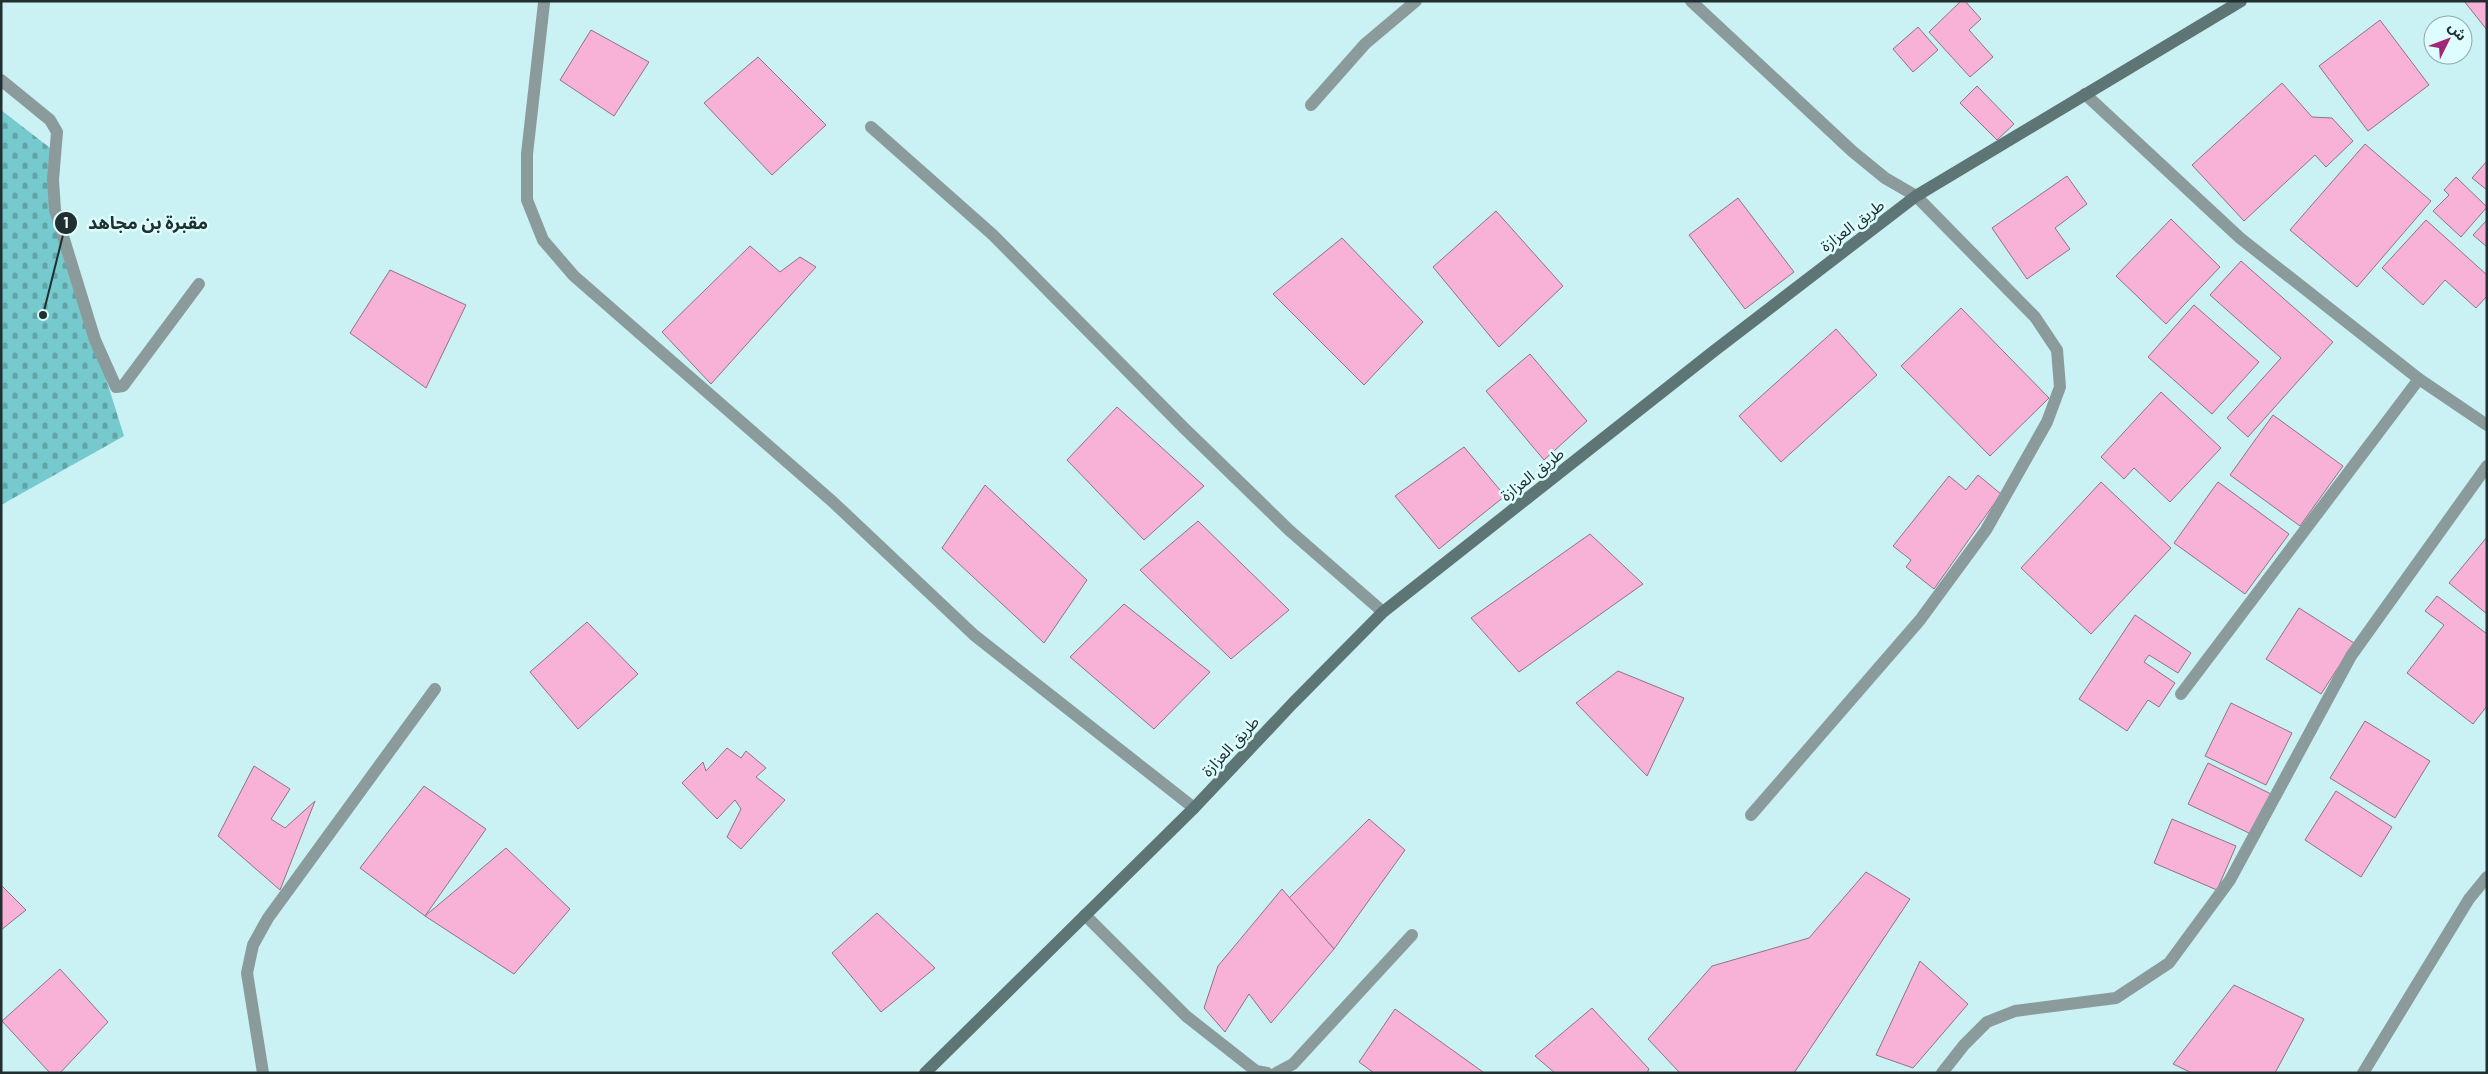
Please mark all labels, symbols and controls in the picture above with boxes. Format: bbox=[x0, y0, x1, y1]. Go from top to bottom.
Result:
north arrow bbox=[2423, 15, 2473, 65]
text: ش bbox=[2445, 18, 2471, 44]
street label: طريق العزازة bbox=[1816, 194, 1889, 256]
callout: مقبرة بن مجاهد bbox=[53, 206, 218, 239]
text: مقبرة بن مجاهد bbox=[88, 211, 208, 234]
text: 1 bbox=[63, 213, 69, 231]
street label: طريق العزازة bbox=[1496, 443, 1569, 506]
street label: طريق العزازة bbox=[1197, 712, 1264, 781]

